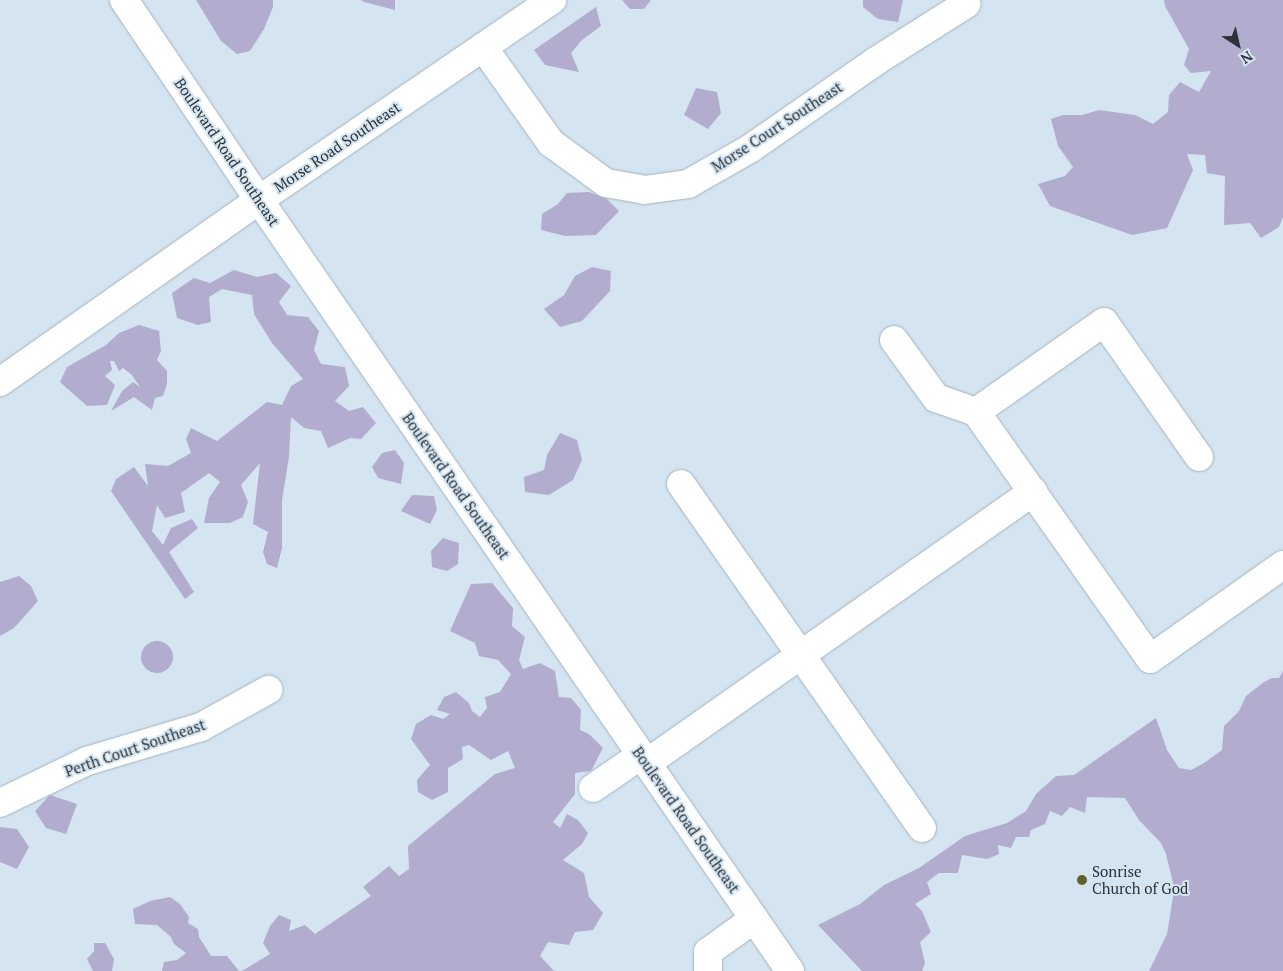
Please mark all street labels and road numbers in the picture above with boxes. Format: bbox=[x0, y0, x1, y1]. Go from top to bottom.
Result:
street label: Boulevard Road Southeast bbox=[171, 75, 283, 229]
street label: Morse Court Southeast bbox=[708, 78, 846, 176]
street label: Morse Road Southeast bbox=[270, 98, 404, 196]
street label: Boulevard Road Southeast bbox=[399, 409, 513, 563]
street label: Perth Court Southeast bbox=[62, 715, 208, 781]
street label: Boulevard Road Southeast bbox=[629, 743, 743, 897]

